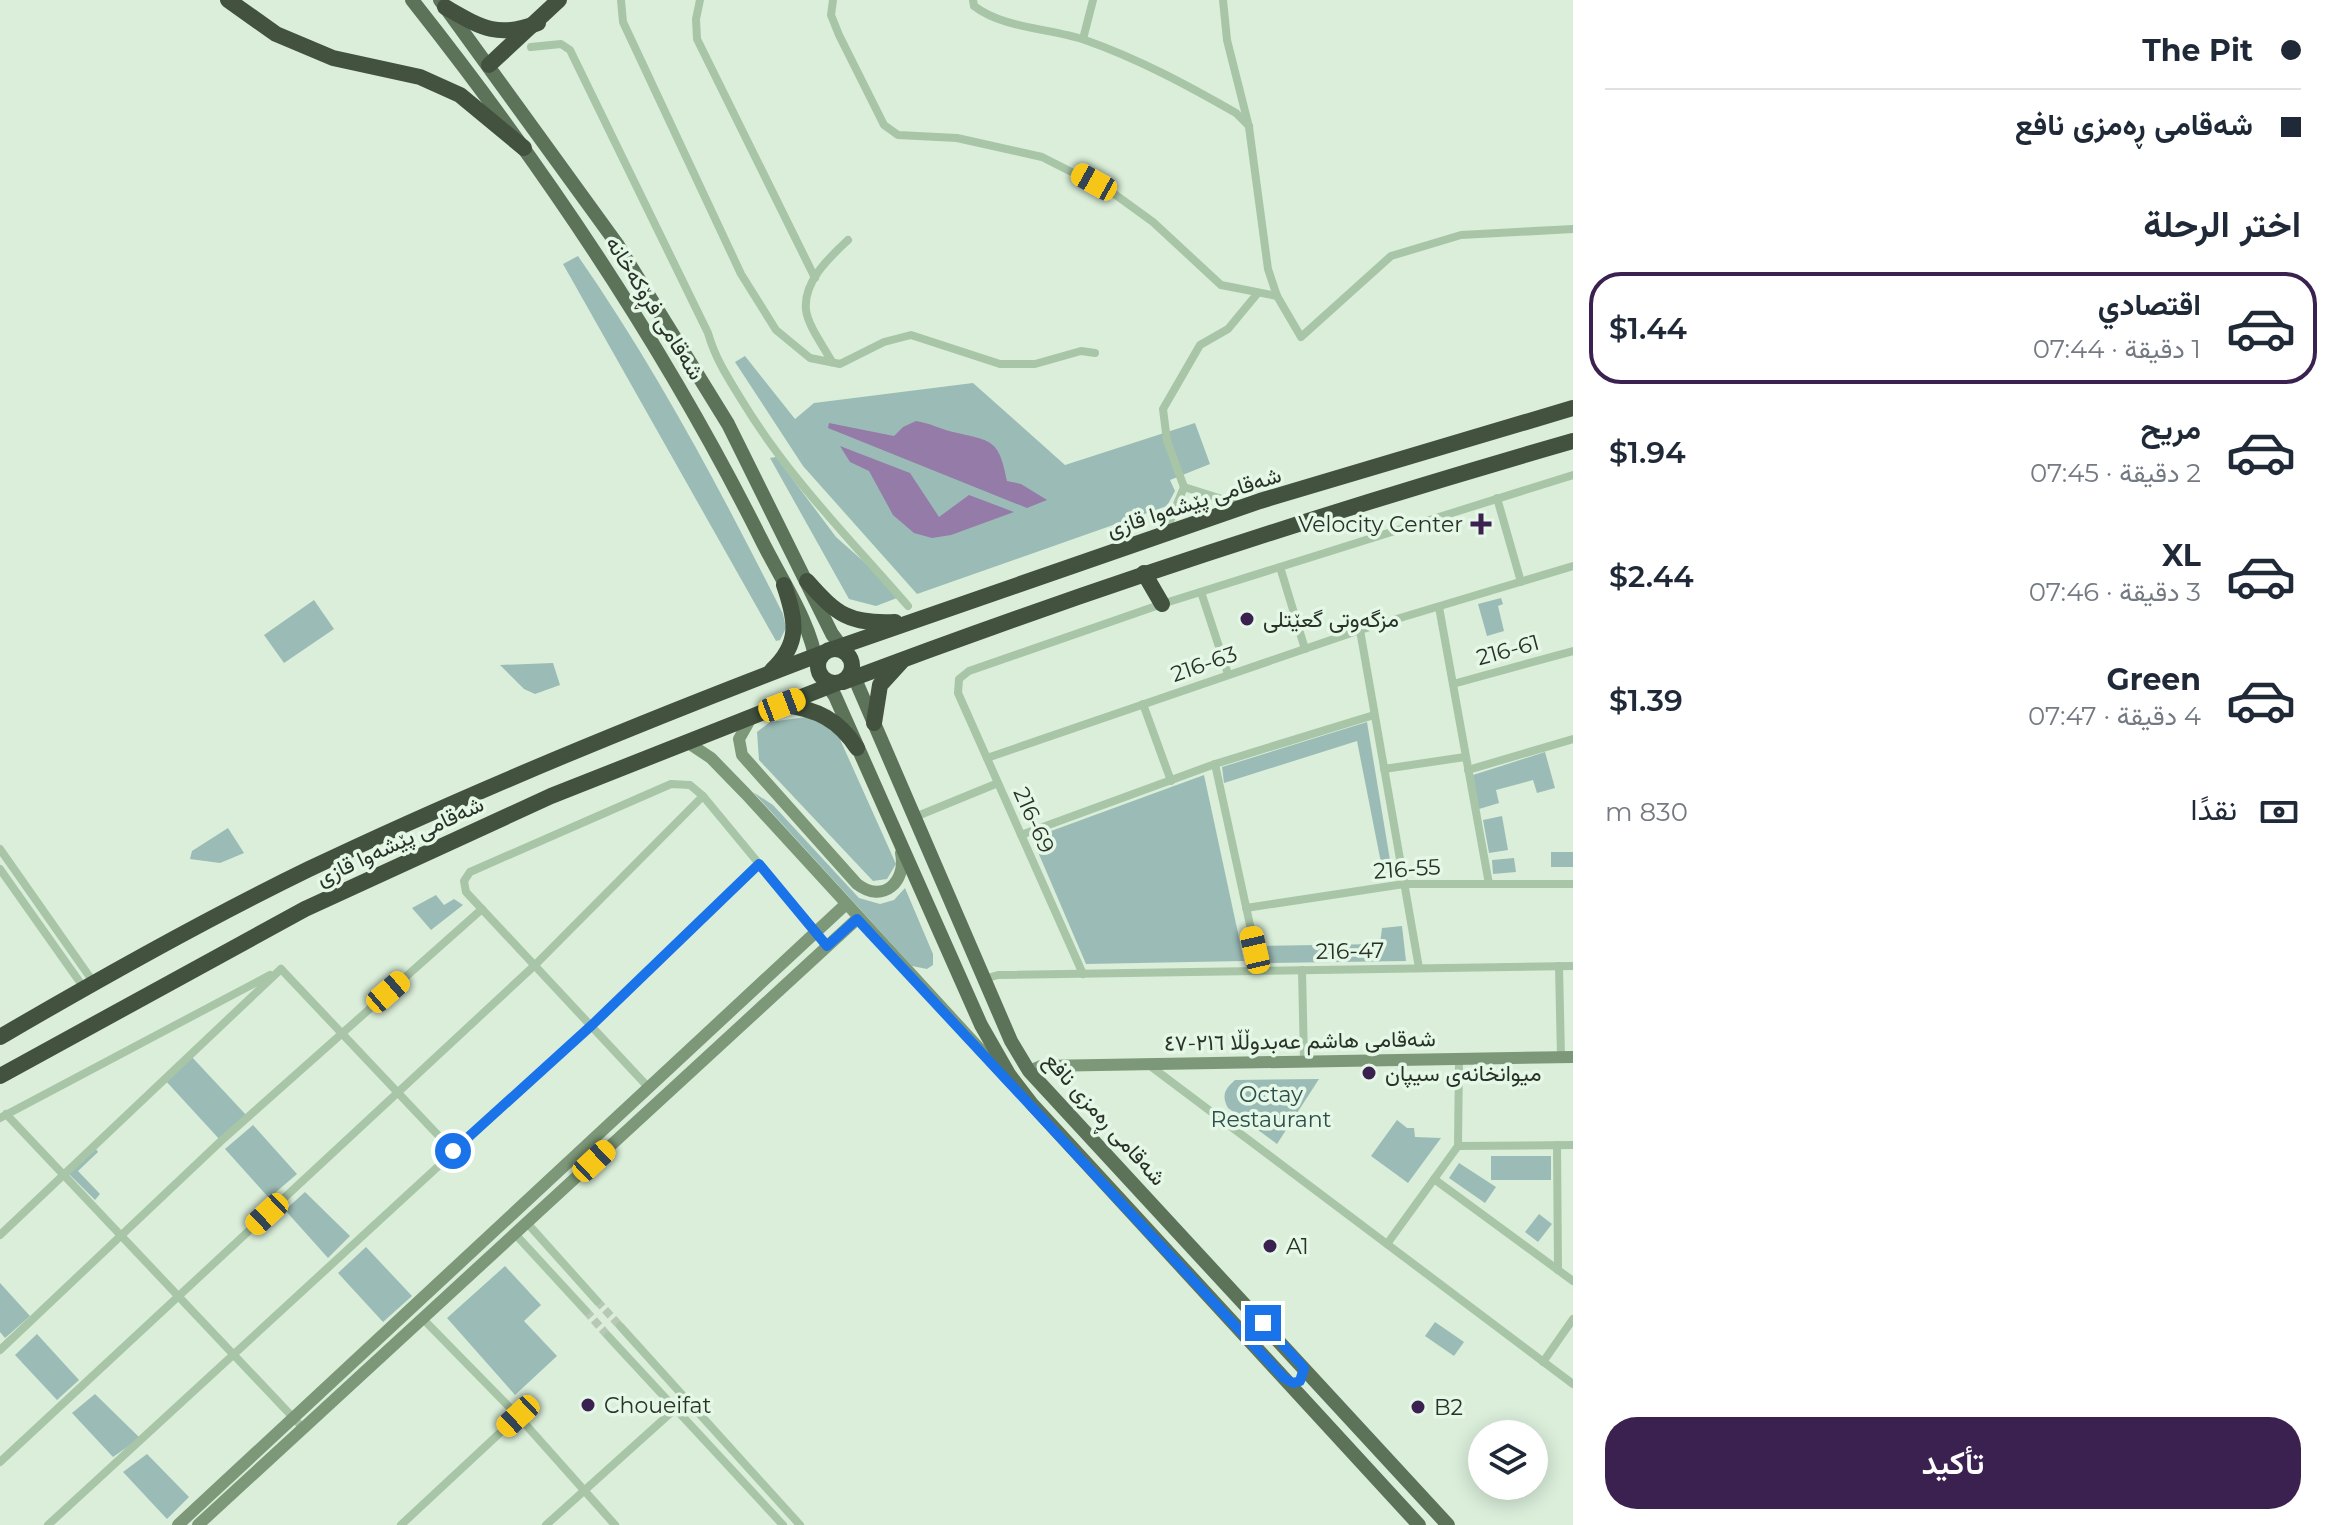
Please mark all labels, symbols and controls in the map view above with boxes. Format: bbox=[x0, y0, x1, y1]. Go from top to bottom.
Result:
text: The Pit bbox=[2142, 32, 2253, 69]
text: شەقامی ڕەمزی نافع bbox=[2015, 106, 2253, 143]
car bbox=[1067, 160, 1121, 204]
text: اختر الرحلة bbox=[2143, 202, 2301, 246]
street label: شەقامی فڕۆکەخانە bbox=[596, 231, 710, 388]
text: اقتصادي bbox=[2098, 286, 2201, 323]
icon: car bbox=[2225, 292, 2297, 364]
text: $1.44 bbox=[1609, 310, 1687, 347]
text: 1 دقيقة · 07:44 bbox=[2033, 333, 2201, 365]
text: مريح bbox=[2141, 410, 2201, 447]
icon: car bbox=[2225, 416, 2297, 488]
text: $1.94 bbox=[1609, 434, 1686, 471]
text: 2 دقيقة · 07:45 bbox=[2030, 457, 2201, 489]
street label: شەقامی پێشەوا قازی bbox=[1103, 461, 1285, 544]
place label: Velocity Center bbox=[1298, 511, 1463, 538]
marker: Velocity Center bbox=[1470, 513, 1492, 535]
text: XL bbox=[2162, 537, 2201, 574]
icon: car bbox=[2225, 540, 2297, 612]
text: $2.44 bbox=[1609, 558, 1694, 595]
text: 3 دقيقة · 07:46 bbox=[2029, 576, 2201, 608]
place label: مزگەوتی گعێتلی bbox=[1263, 606, 1399, 633]
marker: مزگەوتی گعێتلی bbox=[1238, 610, 1256, 628]
street label: 216-61 bbox=[1474, 629, 1542, 671]
street label: 216-63 bbox=[1167, 640, 1241, 688]
text: Green bbox=[2107, 661, 2201, 698]
icon: car bbox=[2225, 664, 2297, 736]
text: $1.39 bbox=[1609, 682, 1683, 719]
car bbox=[755, 685, 809, 725]
text: 4 دقيقة · 07:47 bbox=[2028, 700, 2201, 732]
street label: 216-69 bbox=[1008, 783, 1060, 857]
street label: شەقامی پێشەوا قازی bbox=[312, 790, 489, 893]
icon: cash bbox=[2257, 790, 2301, 834]
text: نقدًا bbox=[2191, 791, 2237, 828]
text: 830 m bbox=[1605, 796, 1688, 828]
street label: 216-55 bbox=[1373, 853, 1441, 885]
car bbox=[1238, 924, 1272, 976]
street label: 216-47 bbox=[1315, 937, 1385, 965]
car bbox=[362, 967, 414, 1017]
street label: شەقامی هاشم عەبدوڵڵا ٢١٦-٤٧ bbox=[1164, 1025, 1436, 1058]
street label: شەقامی ڕەمزی نافع bbox=[1035, 1047, 1172, 1194]
place label: میوانخانەی سیپان bbox=[1385, 1060, 1542, 1088]
marker: میوانخانەی سیپان bbox=[1360, 1064, 1378, 1082]
park label: Octay Restaurant bbox=[1211, 1081, 1332, 1133]
route start bbox=[435, 1133, 471, 1169]
car bbox=[568, 1136, 620, 1186]
car bbox=[241, 1189, 293, 1239]
place label: A1 bbox=[1286, 1233, 1309, 1260]
marker: A1 bbox=[1261, 1237, 1279, 1255]
route end bbox=[1245, 1305, 1281, 1341]
car bbox=[492, 1391, 544, 1441]
place label: Choueifat bbox=[604, 1392, 711, 1419]
place label: B2 bbox=[1434, 1394, 1463, 1421]
marker: Choueifat bbox=[579, 1396, 597, 1414]
marker: B2 bbox=[1409, 1398, 1427, 1416]
button: تأكيد bbox=[1605, 1417, 2301, 1509]
map controls bbox=[1468, 1420, 1548, 1500]
button: layers bbox=[1468, 1420, 1548, 1500]

